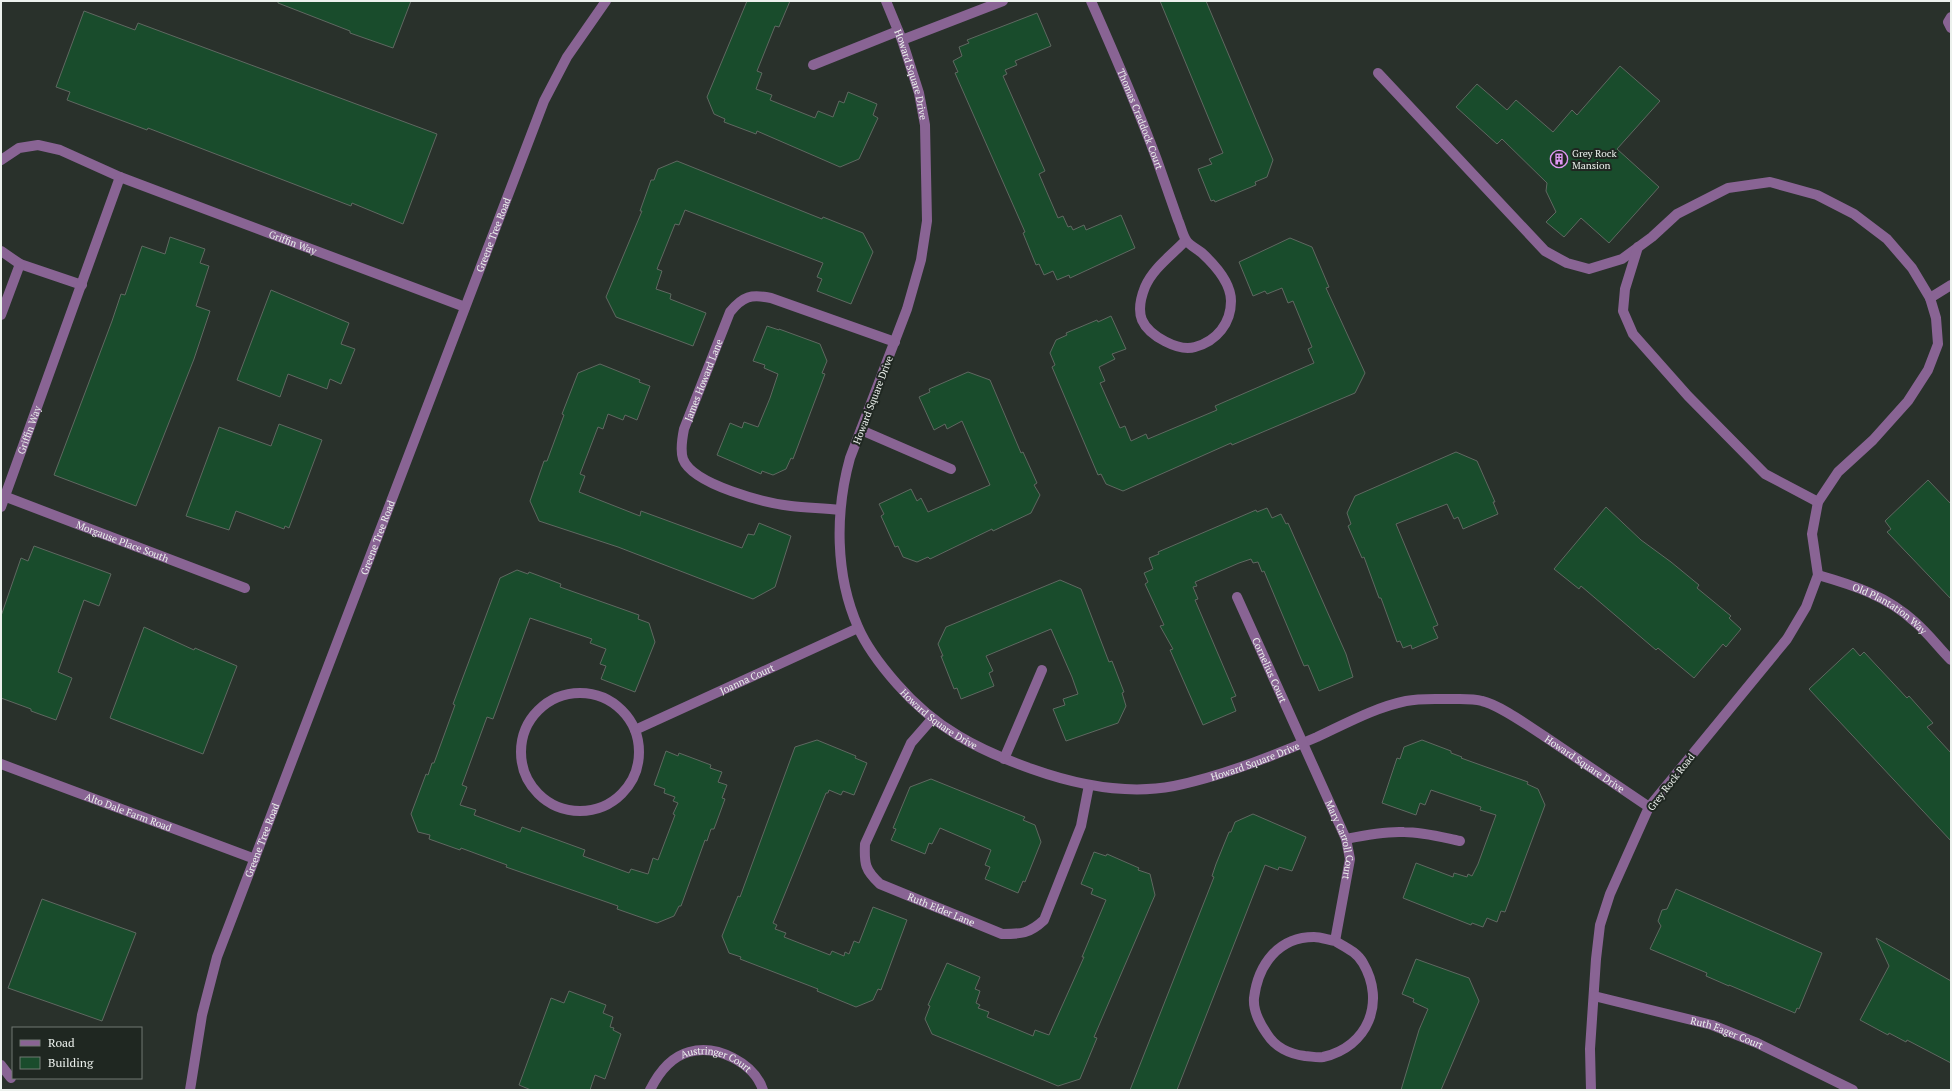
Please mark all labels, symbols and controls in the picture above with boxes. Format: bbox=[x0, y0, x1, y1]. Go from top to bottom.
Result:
street label: Howard Square Drive bbox=[892, 27, 930, 121]
street label: Thomas Craddock Court bbox=[1115, 67, 1166, 171]
place label: Grey Rock Mansion bbox=[1572, 147, 1617, 172]
building icon: Grey Rock Mansion bbox=[1549, 149, 1569, 169]
street label: Greene Tree Road bbox=[473, 195, 513, 274]
street label: Griffin Way bbox=[267, 227, 320, 257]
street label: James Howard Lane bbox=[681, 337, 725, 423]
street label: Howard Square Drive bbox=[850, 354, 896, 446]
street label: Griffin Way bbox=[14, 403, 44, 456]
street label: Greene Tree Road bbox=[357, 498, 398, 577]
street label: Morgause Place South bbox=[74, 518, 171, 565]
street label: Old Plantation Way bbox=[1851, 580, 1931, 637]
street label: Cornelius Court bbox=[1250, 635, 1290, 705]
street label: Joanna Court bbox=[718, 661, 776, 697]
street label: Howard Square Drive bbox=[898, 686, 980, 752]
street label: Howard Square Drive bbox=[1542, 732, 1627, 795]
street label: Howard Square Drive bbox=[1209, 739, 1301, 783]
street label: Grey Rock Road bbox=[1645, 750, 1698, 813]
street label: Alto Dale Farm Road bbox=[83, 789, 174, 834]
street label: Mary Carroll Court bbox=[1323, 798, 1357, 881]
street label: Greene Tree Road bbox=[242, 801, 282, 879]
street label: Ruth Elder Lane bbox=[906, 890, 977, 929]
street label: Ruth Eager Court bbox=[1689, 1013, 1766, 1052]
legend bbox=[12, 1027, 142, 1079]
text: Road bbox=[48, 1035, 75, 1050]
street label: Austringer Court bbox=[678, 1044, 755, 1075]
text: Building bbox=[48, 1055, 94, 1070]

